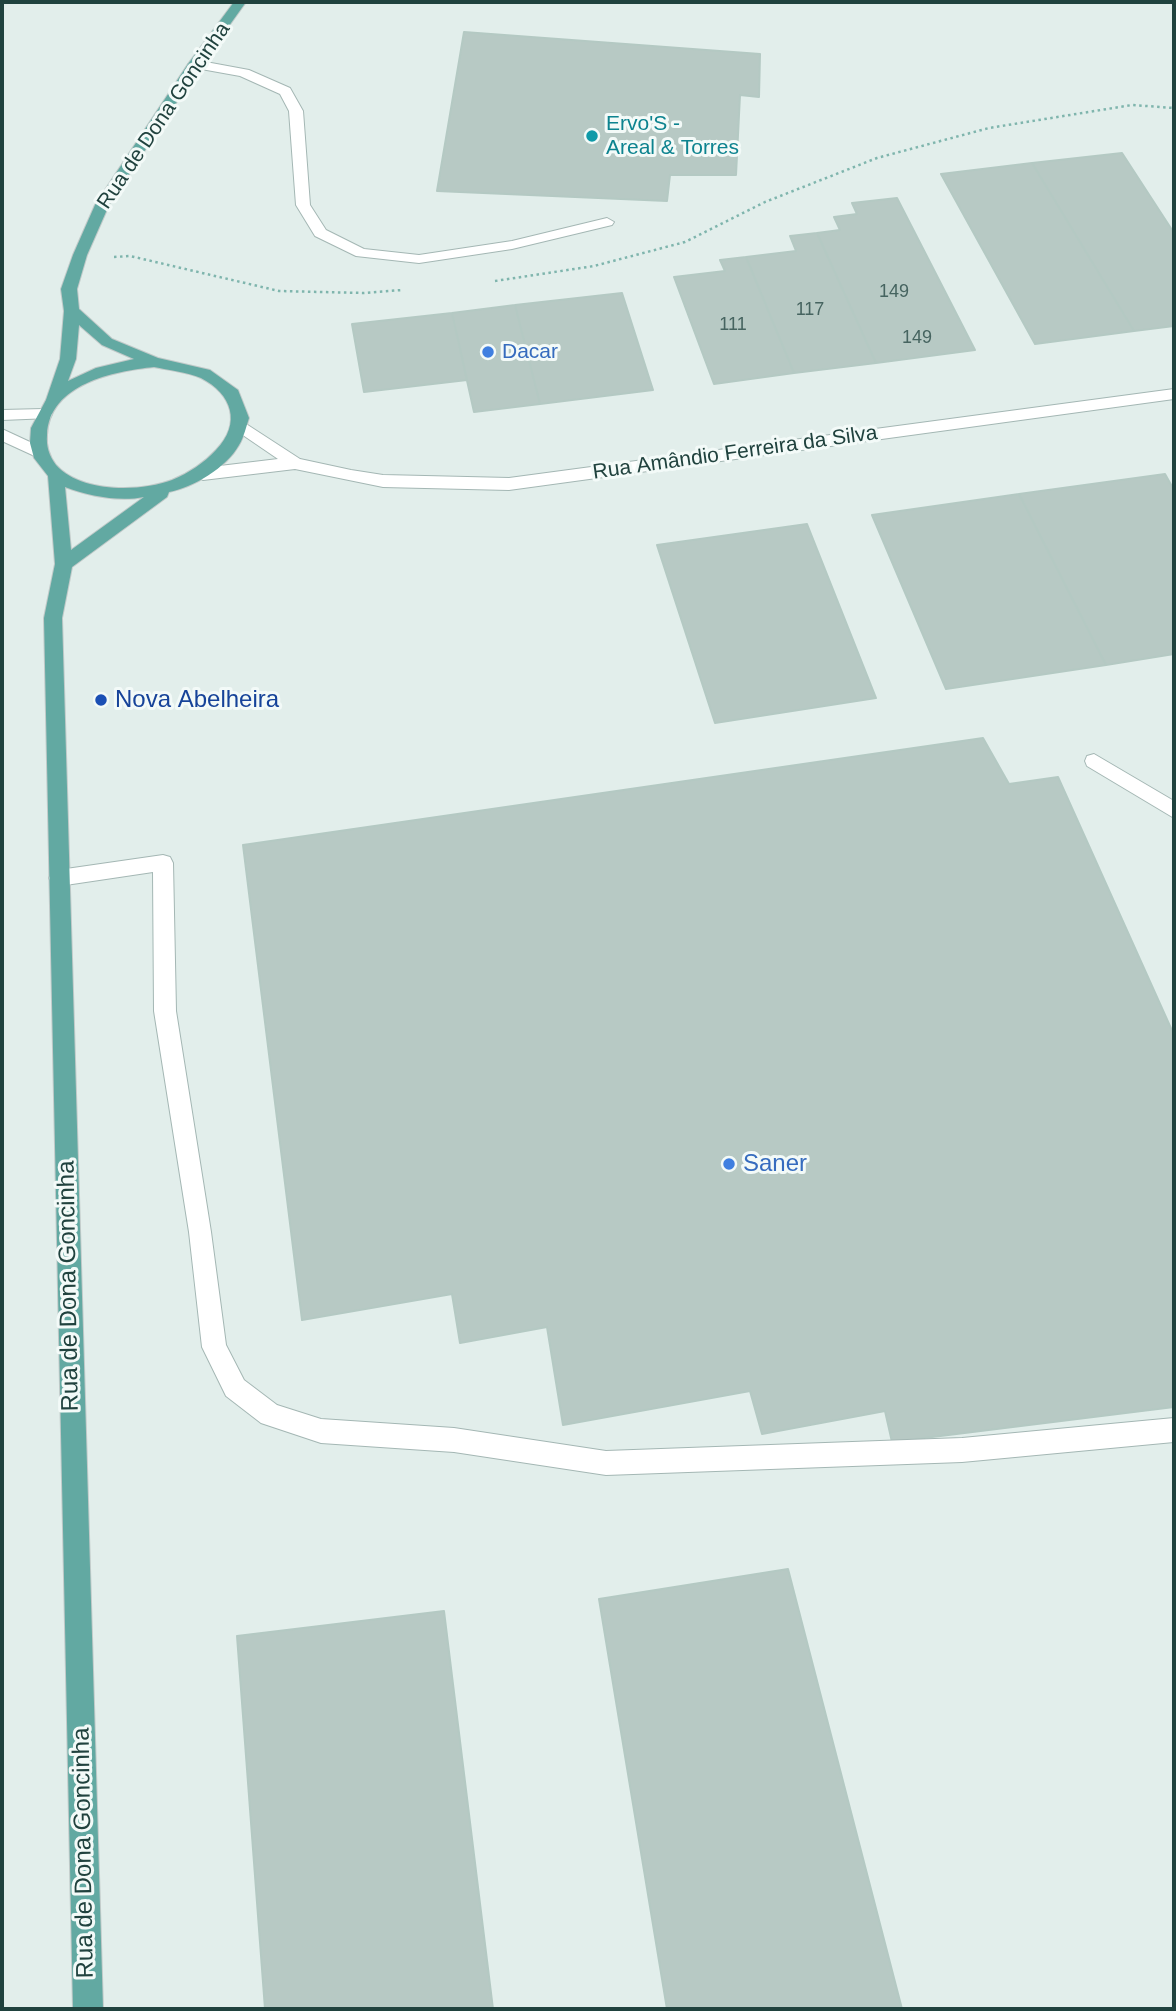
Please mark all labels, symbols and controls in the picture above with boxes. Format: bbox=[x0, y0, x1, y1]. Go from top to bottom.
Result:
street label: Rua de Dona Goncinha bbox=[92, 18, 236, 214]
place label: Ervo'S - Areal & Torres bbox=[606, 111, 739, 161]
marker: Ervo'S - Areal & Torres bbox=[584, 128, 600, 144]
house number: 149 bbox=[879, 281, 909, 303]
house number: 117 bbox=[796, 299, 824, 321]
house number: 111 bbox=[719, 314, 747, 336]
house number: 149 bbox=[902, 327, 932, 349]
place label: Dacar bbox=[502, 339, 558, 365]
marker: Dacar bbox=[480, 344, 496, 360]
street label: Rua Amândio Ferreira da Silva bbox=[591, 421, 879, 485]
place label: Nova Abelheira bbox=[115, 686, 279, 714]
marker: Nova Abelheira bbox=[93, 692, 109, 708]
place label: Saner bbox=[743, 1150, 807, 1178]
marker: Saner bbox=[721, 1156, 737, 1172]
street label: Rua de Dona Goncinha bbox=[52, 1160, 86, 1412]
street label: Rua de Dona Goncinha bbox=[67, 1727, 101, 1979]

